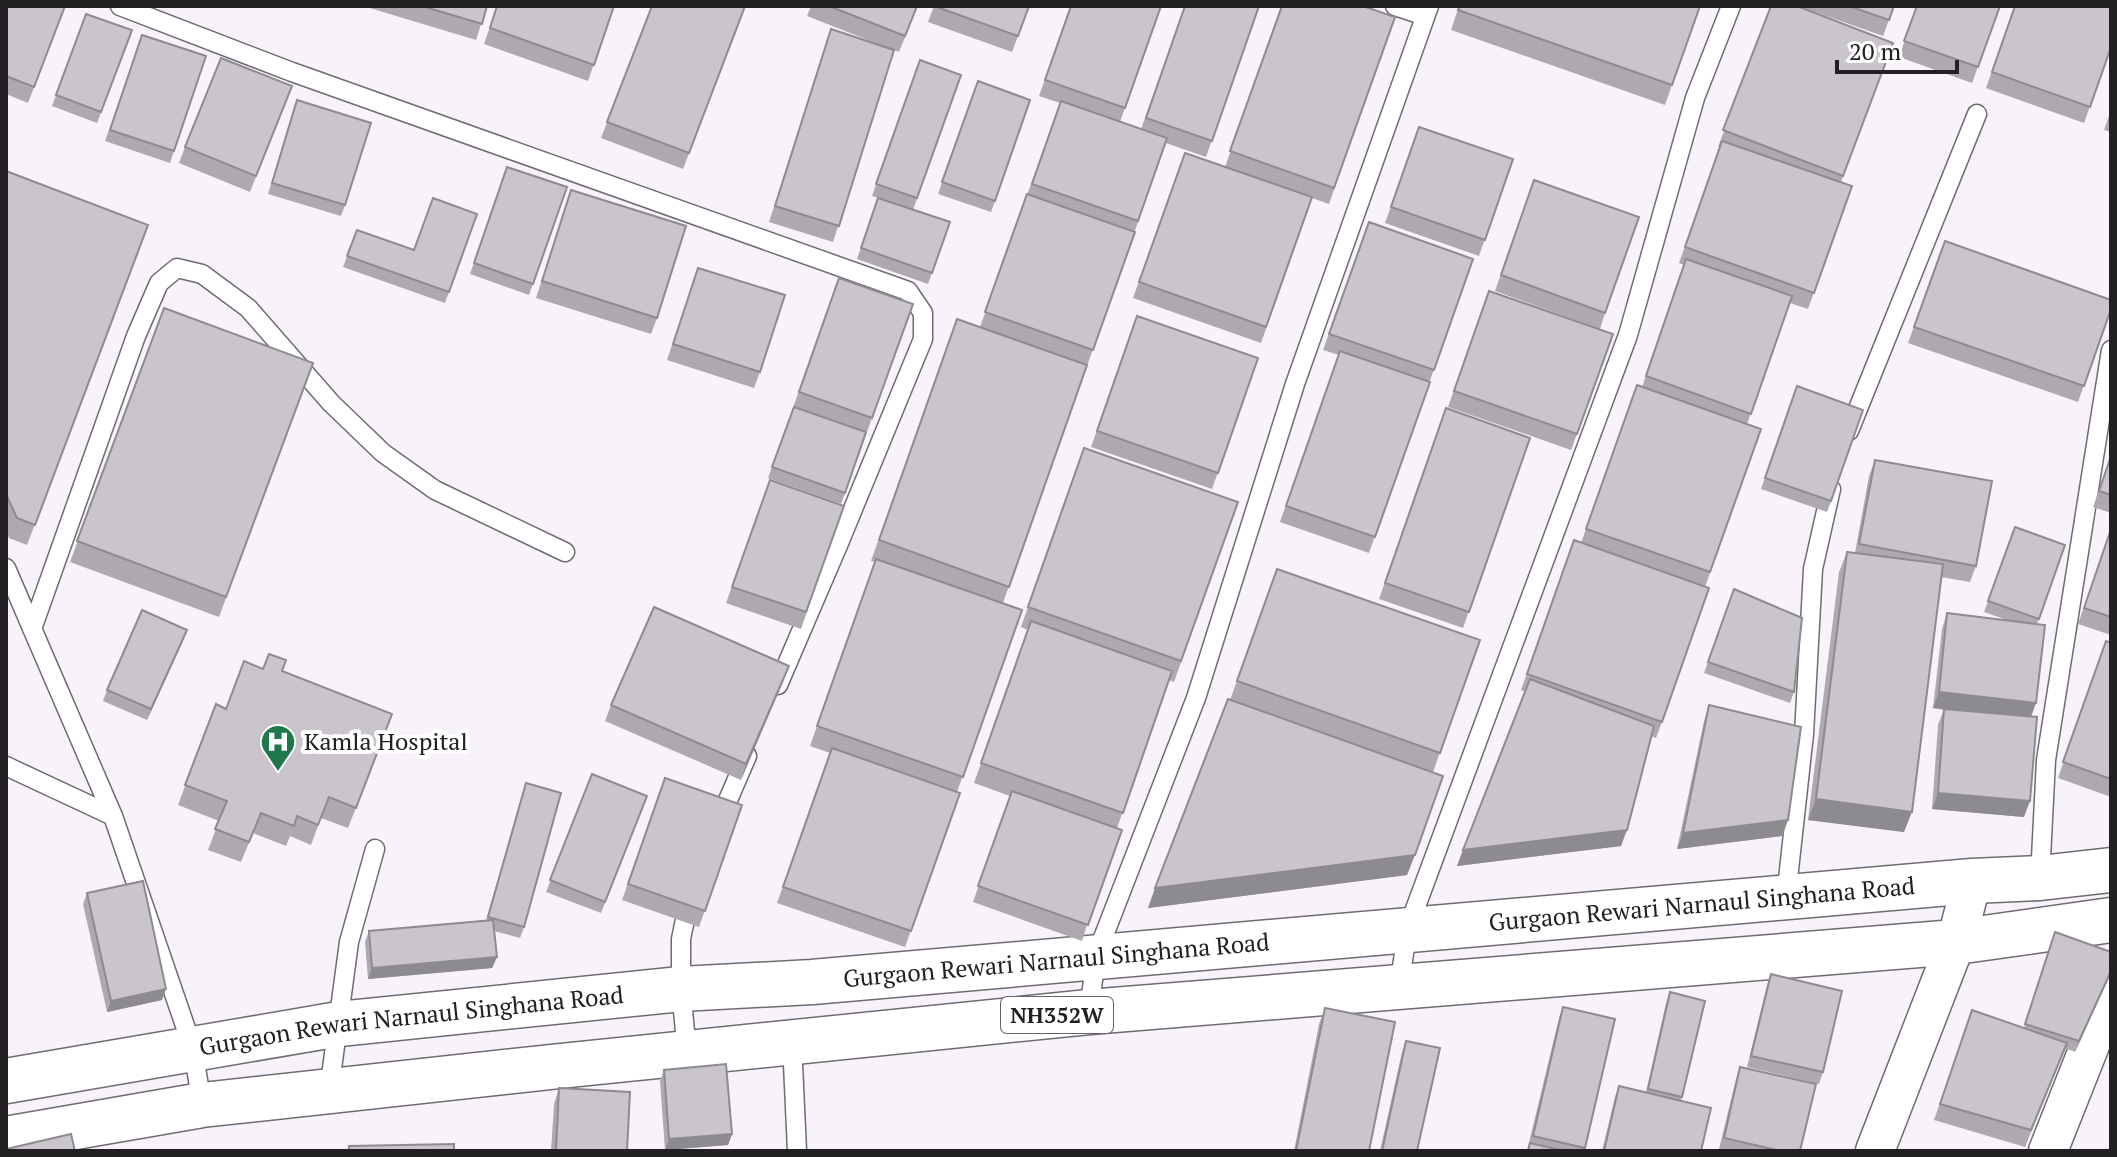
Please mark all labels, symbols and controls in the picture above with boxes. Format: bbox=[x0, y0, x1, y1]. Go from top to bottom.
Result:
scale bar bbox=[1837, 24, 1957, 74]
text: 20 m bbox=[1849, 35, 1901, 67]
hospital icon: Kamla Hospital bbox=[259, 723, 297, 773]
place label: Kamla Hospital bbox=[304, 725, 468, 757]
street label: Gurgaon Rewari Narnaul Singhana Road bbox=[1487, 869, 1916, 938]
street label: Gurgaon Rewari Narnaul Singhana Road bbox=[842, 925, 1271, 994]
street label: Gurgaon Rewari Narnaul Singhana Road bbox=[196, 978, 625, 1063]
road number: NH352W bbox=[1001, 997, 1113, 1033]

